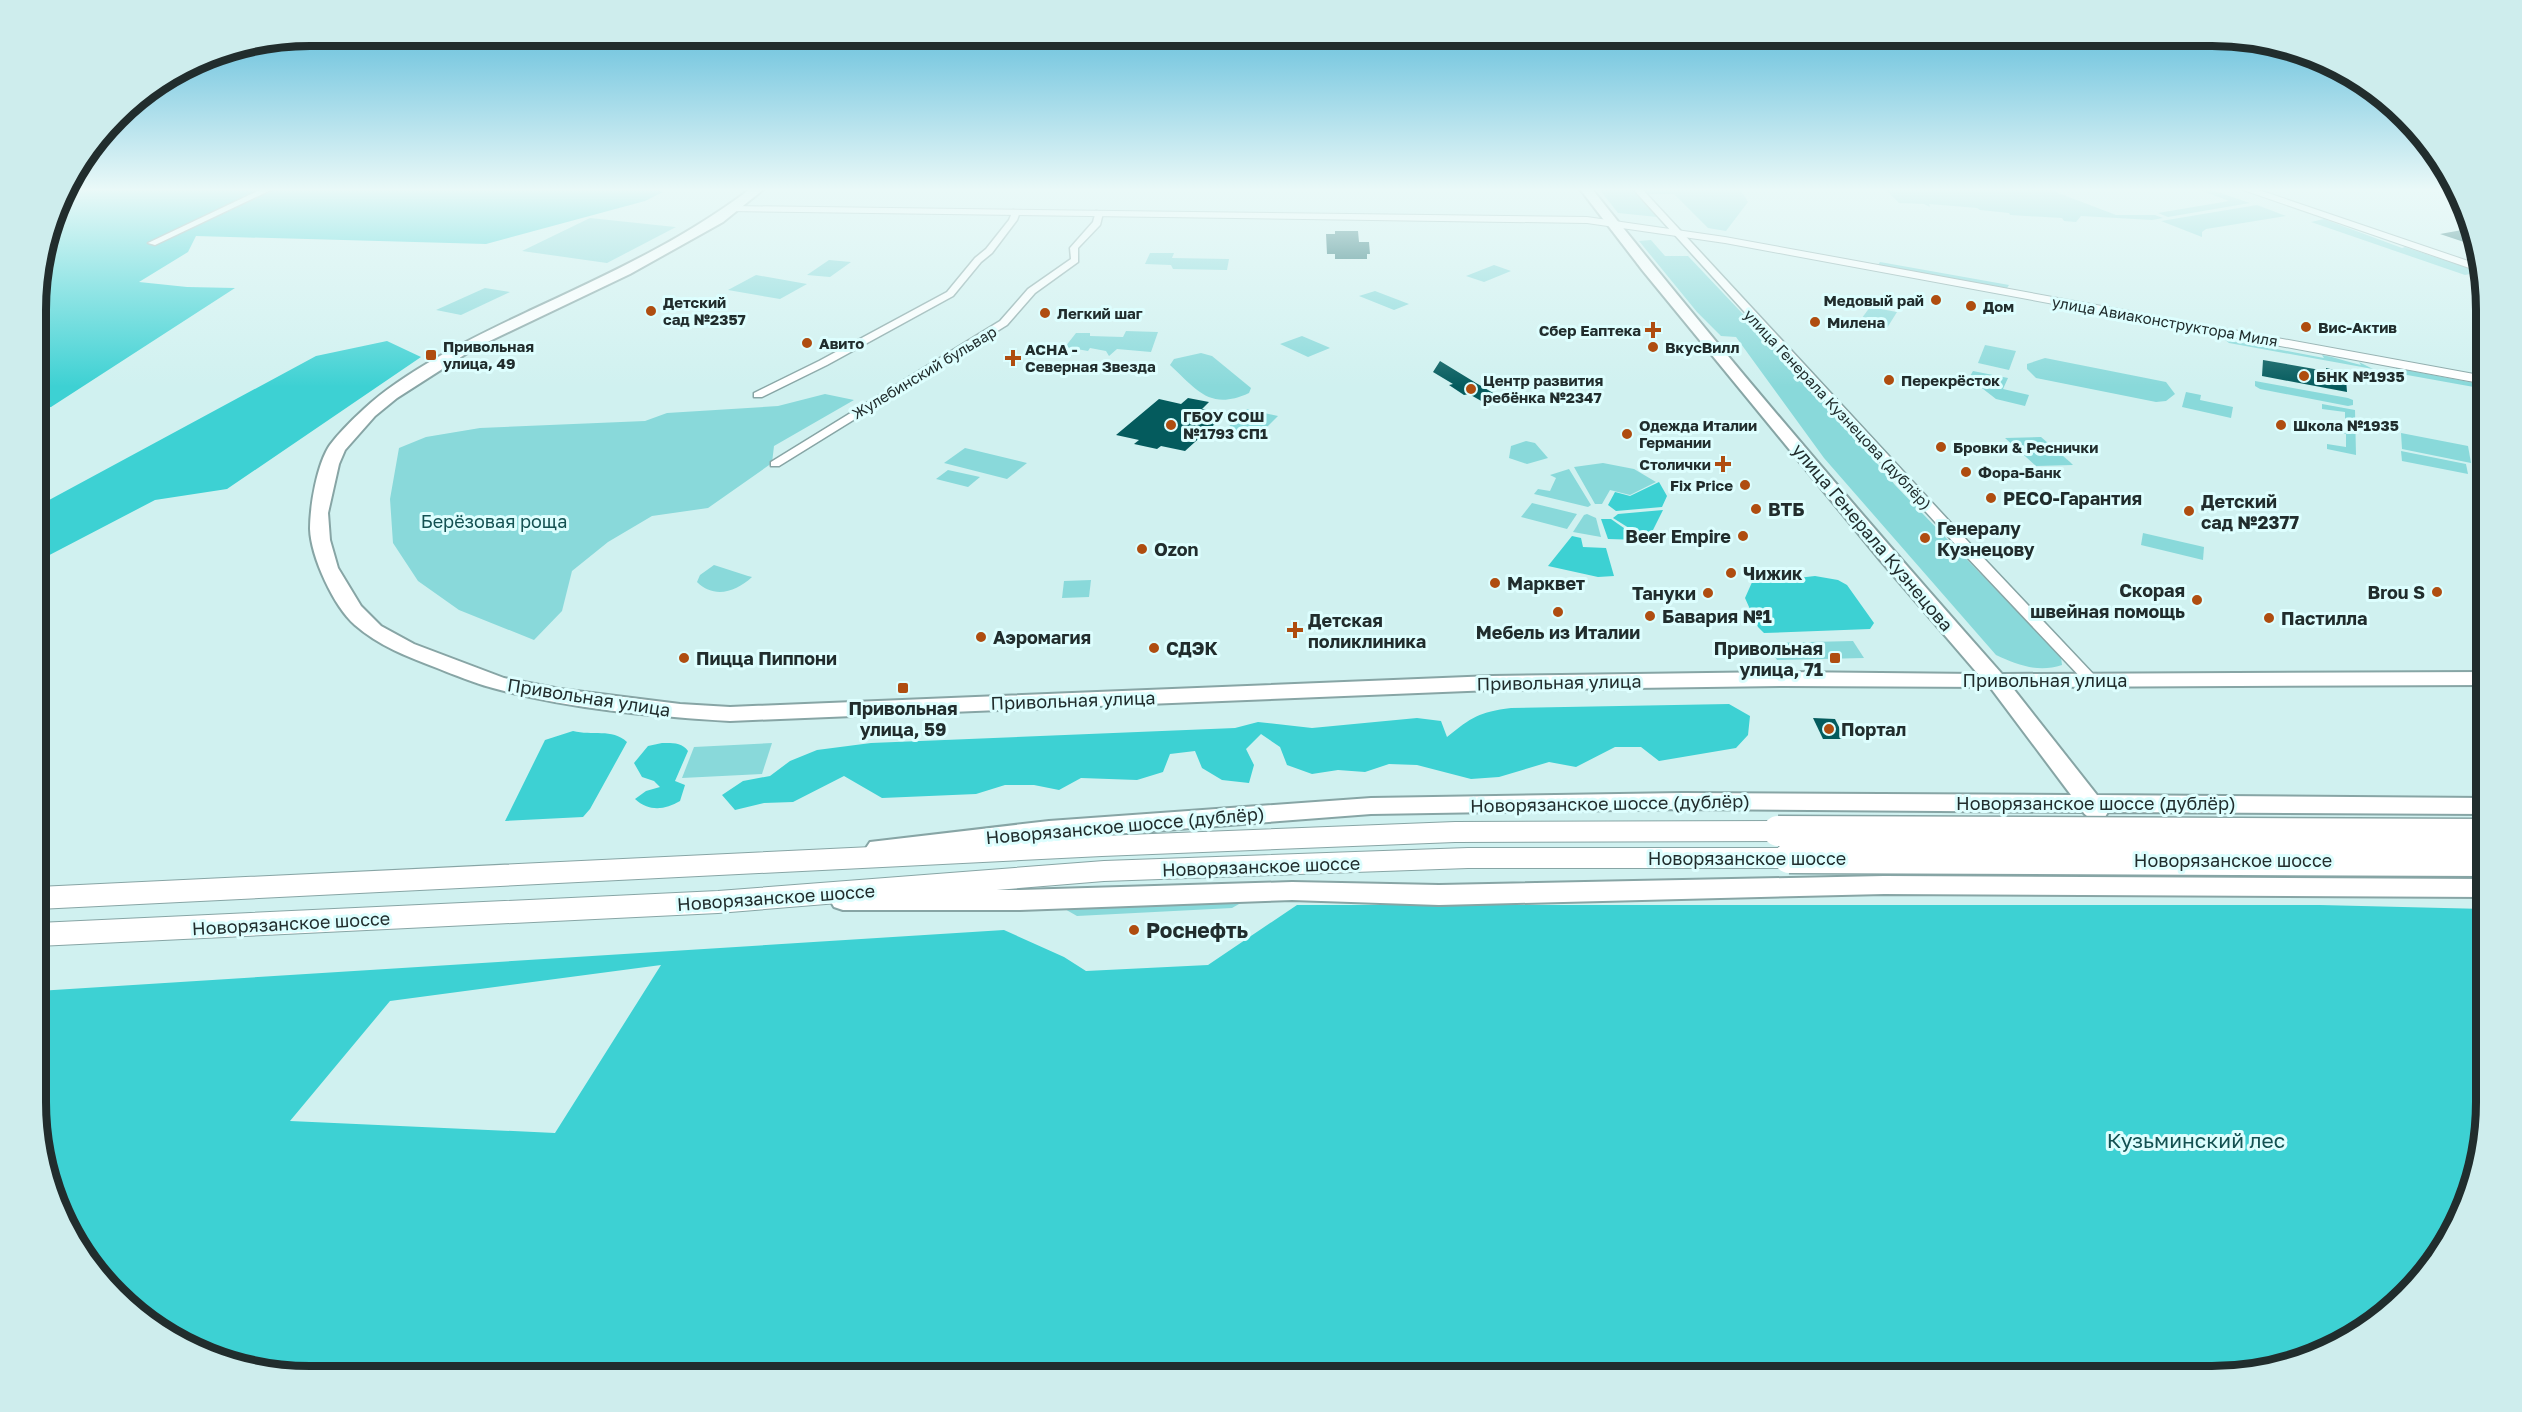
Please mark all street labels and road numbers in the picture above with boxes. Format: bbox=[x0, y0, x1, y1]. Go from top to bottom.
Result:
street label: улица Авиаконструктора Миля bbox=[2051, 292, 2279, 350]
street label: улица Генерала Кузнецова (дублёр) bbox=[1740, 305, 1936, 513]
street label: Жулебинский бульвар bbox=[849, 322, 999, 422]
street label: улица Генерала Кузнецова bbox=[1788, 439, 1958, 635]
street label: Привольная улица bbox=[1963, 669, 2127, 691]
street label: Привольная улица bbox=[1476, 670, 1642, 694]
street label: Привольная улица bbox=[506, 673, 672, 721]
street label: Привольная улица bbox=[990, 686, 1156, 714]
street label: Новорязанское шоссе (дублёр) bbox=[1470, 790, 1750, 816]
street label: Новорязанское шоссе (дублёр) bbox=[1956, 792, 2236, 814]
street label: Новорязанское шоссе (дублёр) bbox=[985, 802, 1265, 848]
street label: Новорязанское шоссе bbox=[1648, 847, 1846, 869]
street label: Новорязанское шоссе bbox=[2134, 849, 2332, 871]
street label: Новорязанское шоссе bbox=[1161, 852, 1361, 880]
street label: Новорязанское шоссе bbox=[676, 879, 876, 915]
street label: Новорязанское шоссе bbox=[191, 907, 391, 939]

